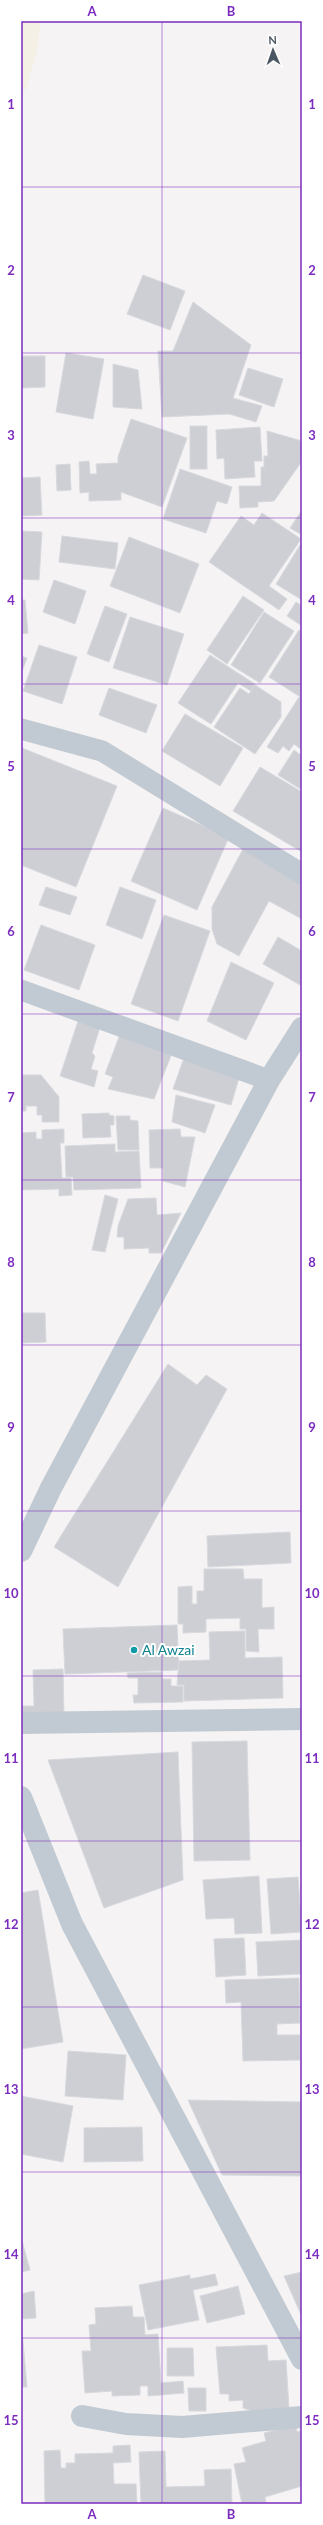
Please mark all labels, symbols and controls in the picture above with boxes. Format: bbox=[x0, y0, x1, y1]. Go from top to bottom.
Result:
text: A bbox=[86, 3, 97, 19]
text: B bbox=[227, 3, 236, 19]
north arrow bbox=[253, 30, 293, 70]
text: N bbox=[268, 33, 277, 46]
text: 1 bbox=[7, 96, 15, 112]
text: 1 bbox=[308, 96, 316, 112]
text: 2 bbox=[7, 262, 15, 278]
text: 2 bbox=[308, 262, 316, 278]
text: 3 bbox=[7, 427, 15, 443]
text: 3 bbox=[308, 427, 316, 443]
text: 4 bbox=[7, 592, 15, 608]
text: 4 bbox=[308, 592, 316, 608]
text: 5 bbox=[7, 758, 15, 774]
text: 5 bbox=[308, 758, 316, 774]
text: 6 bbox=[7, 923, 15, 939]
text: 6 bbox=[308, 923, 316, 939]
text: 7 bbox=[7, 1089, 15, 1105]
text: 7 bbox=[308, 1089, 316, 1105]
text: 8 bbox=[7, 1254, 15, 1270]
text: 8 bbox=[308, 1254, 316, 1270]
text: 9 bbox=[7, 1419, 15, 1435]
text: 9 bbox=[308, 1419, 316, 1435]
text: 10 bbox=[3, 1585, 19, 1601]
text: 10 bbox=[304, 1585, 320, 1601]
place label: Al Awzai bbox=[142, 1641, 195, 1658]
marker: Al Awzai bbox=[129, 1645, 139, 1655]
text: 11 bbox=[3, 1750, 19, 1766]
text: 11 bbox=[304, 1750, 320, 1766]
text: 12 bbox=[3, 1916, 19, 1932]
text: 12 bbox=[304, 1916, 320, 1932]
text: 13 bbox=[3, 2081, 19, 2097]
text: 13 bbox=[304, 2081, 320, 2097]
text: 14 bbox=[3, 2246, 19, 2262]
text: 14 bbox=[304, 2246, 320, 2262]
text: 15 bbox=[3, 2412, 19, 2428]
text: 15 bbox=[304, 2412, 320, 2428]
text: A bbox=[86, 2506, 97, 2522]
text: B bbox=[227, 2506, 236, 2522]

